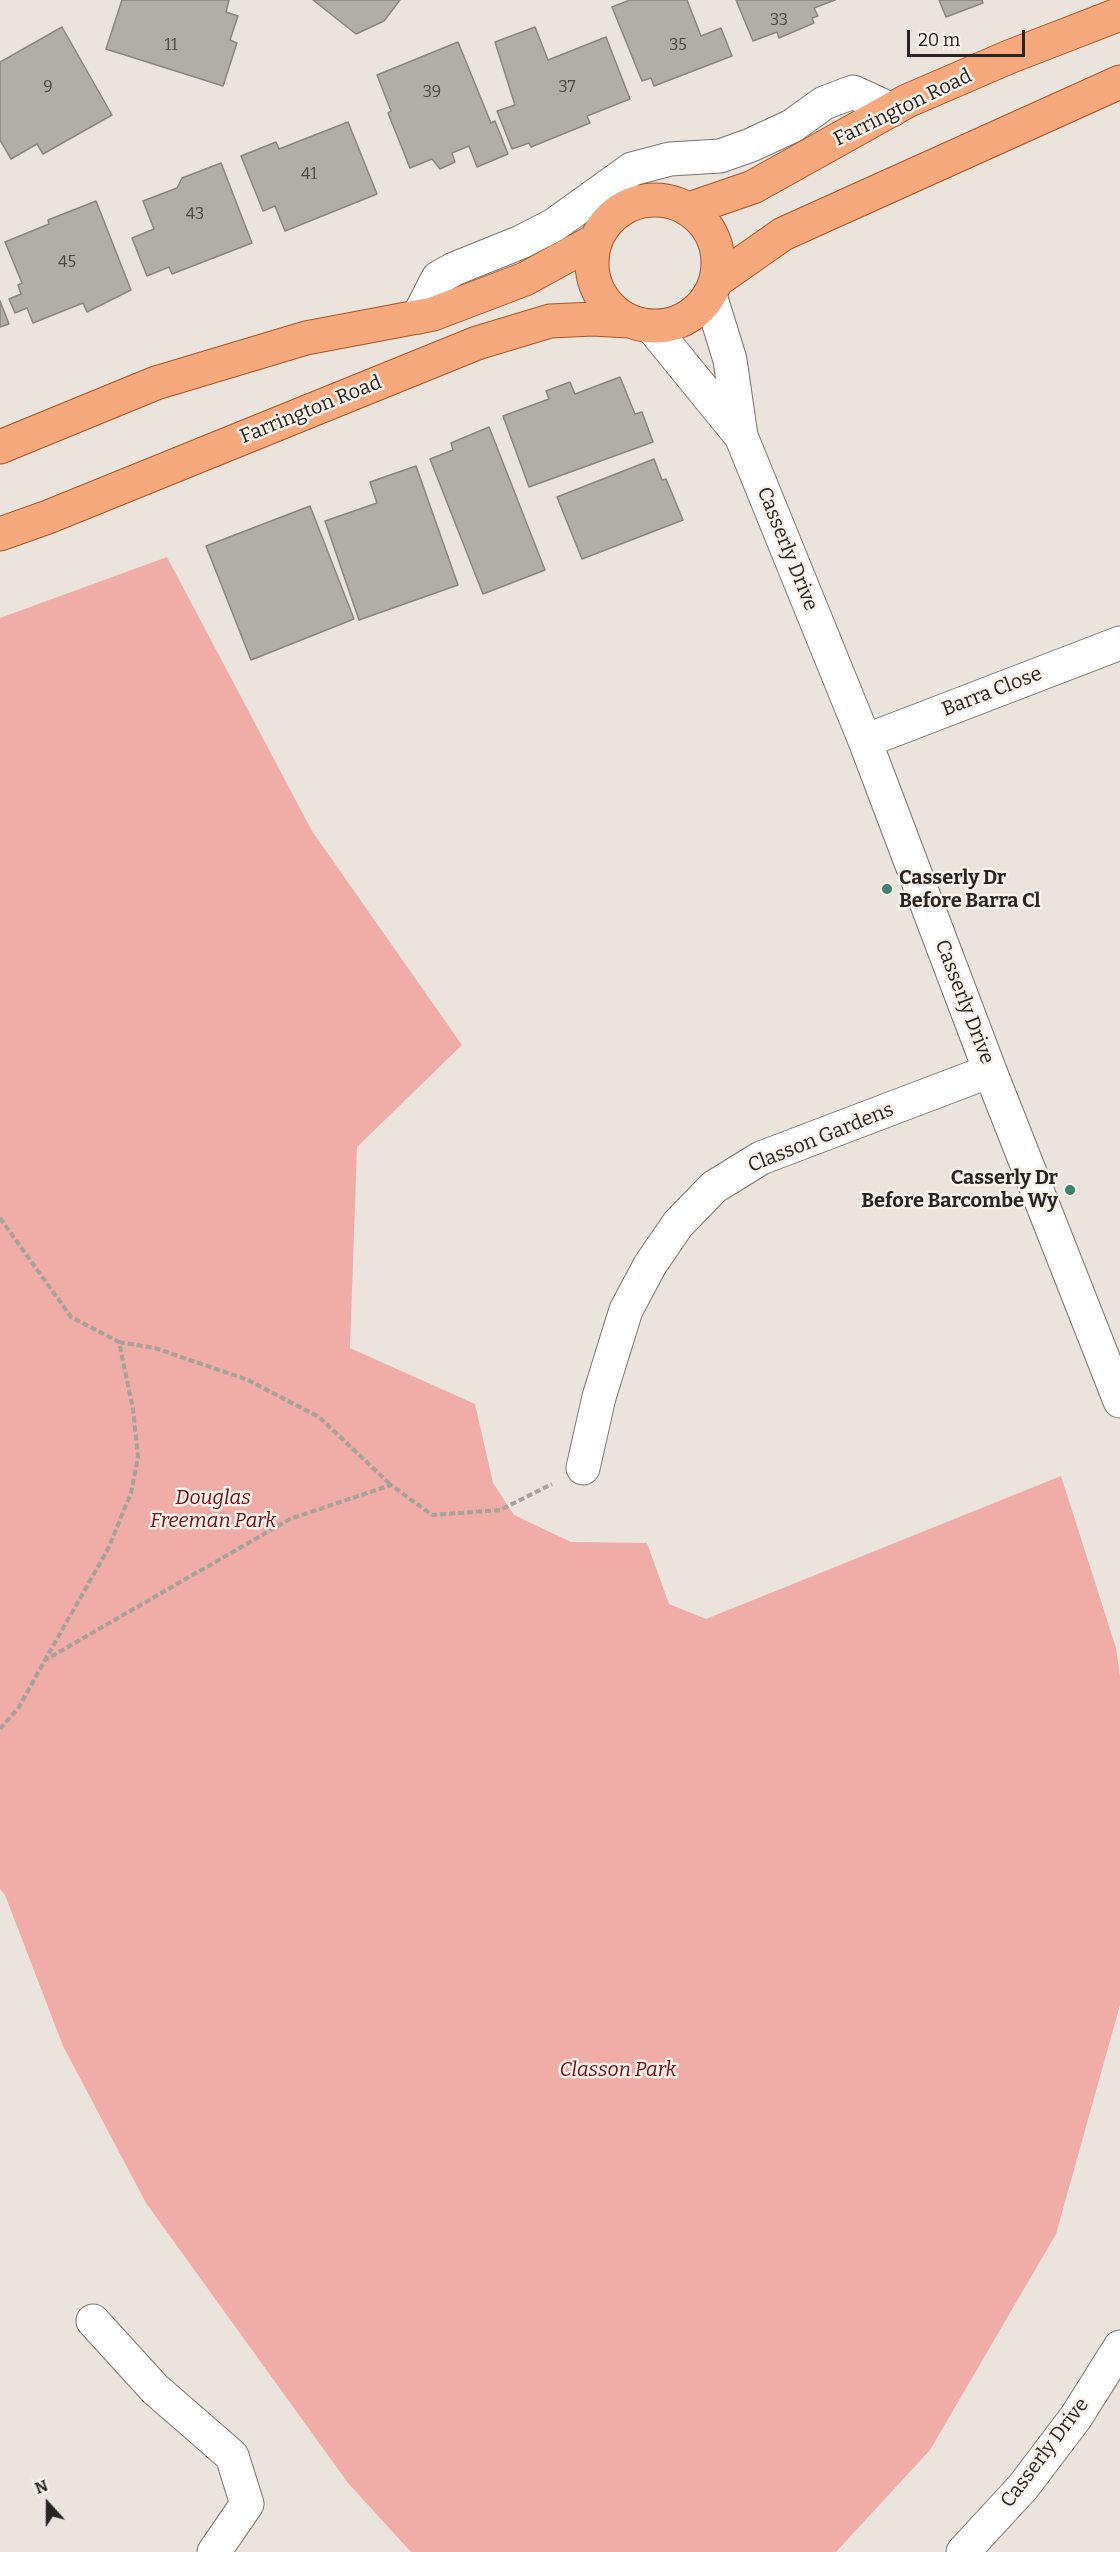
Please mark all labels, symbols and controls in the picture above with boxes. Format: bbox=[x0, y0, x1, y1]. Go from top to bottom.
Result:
house number: 33 bbox=[770, 11, 788, 31]
scale bar bbox=[910, 18, 1028, 56]
text: 20 m bbox=[918, 29, 960, 51]
house number: 11 bbox=[165, 36, 177, 56]
house number: 35 bbox=[669, 36, 687, 56]
street label: Farrington Road bbox=[830, 64, 976, 152]
house number: 9 bbox=[43, 78, 53, 98]
house number: 37 bbox=[558, 78, 576, 98]
house number: 39 bbox=[423, 83, 441, 103]
house number: 41 bbox=[301, 165, 317, 185]
house number: 43 bbox=[186, 205, 204, 225]
house number: 45 bbox=[58, 253, 76, 273]
street label: Farrington Road bbox=[237, 371, 385, 449]
street label: Casserly Drive bbox=[751, 484, 823, 614]
street label: Barra Close bbox=[939, 662, 1045, 722]
place label: Casserly Dr Before Barra Cl bbox=[899, 866, 1041, 913]
marker: Casserly Dr Before Barra Cl bbox=[880, 882, 894, 896]
street label: Casserly Drive bbox=[929, 936, 999, 1068]
street label: Classon Gardens bbox=[745, 1098, 897, 1178]
place label: Casserly Dr Before Barcombe Wy bbox=[861, 1166, 1058, 1213]
marker: Casserly Dr Before Barcombe Wy bbox=[1063, 1183, 1077, 1197]
park label: Douglas Freeman Park bbox=[150, 1486, 276, 1533]
park label: Classon Park bbox=[560, 2058, 676, 2082]
street label: Casserly Drive bbox=[996, 2393, 1094, 2513]
north arrow bbox=[18, 2474, 78, 2534]
text: N bbox=[32, 2476, 51, 2498]

